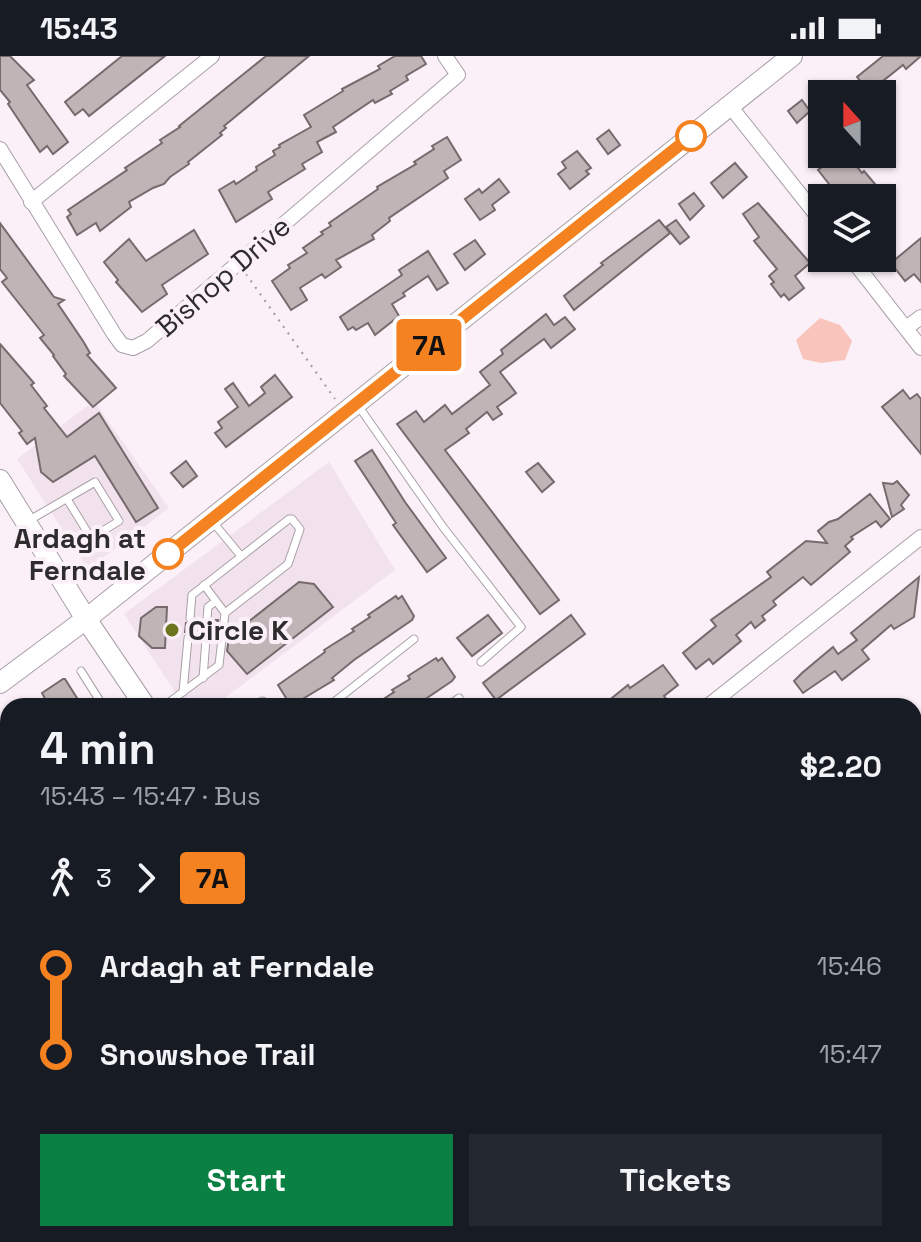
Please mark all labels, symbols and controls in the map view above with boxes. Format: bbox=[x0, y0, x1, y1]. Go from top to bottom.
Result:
text: 15:43 bbox=[40, 9, 118, 48]
north arrow bbox=[808, 80, 896, 168]
map controls bbox=[808, 80, 896, 272]
unlabelled marker bbox=[676, 121, 706, 151]
button: layers bbox=[808, 184, 896, 272]
street label: Bishop Drive bbox=[148, 208, 298, 344]
line badge: 7A bbox=[393, 319, 465, 371]
text: 7A bbox=[412, 327, 446, 363]
place label: Ardagh at Ferndale bbox=[14, 520, 146, 588]
marker: Ardagh at Ferndale bbox=[153, 539, 183, 569]
place label: Circle K bbox=[188, 612, 289, 648]
marker: Circle K bbox=[163, 621, 181, 639]
text: 4 min bbox=[40, 721, 156, 777]
text: $2.20 bbox=[800, 747, 882, 786]
text: 15:43 – 15:47 · Bus bbox=[40, 779, 261, 813]
icon: walk bbox=[40, 856, 84, 900]
icon: forward bbox=[124, 856, 168, 900]
text: 7A bbox=[196, 860, 229, 896]
text: 3 bbox=[96, 861, 112, 895]
text: Ardagh at Ferndale bbox=[100, 947, 375, 986]
text: 15:46 bbox=[817, 949, 882, 983]
text: Snowshoe Trail bbox=[100, 1035, 316, 1074]
text: 15:47 bbox=[819, 1037, 882, 1071]
button: Start bbox=[40, 1134, 453, 1226]
button: Tickets bbox=[469, 1134, 882, 1226]

